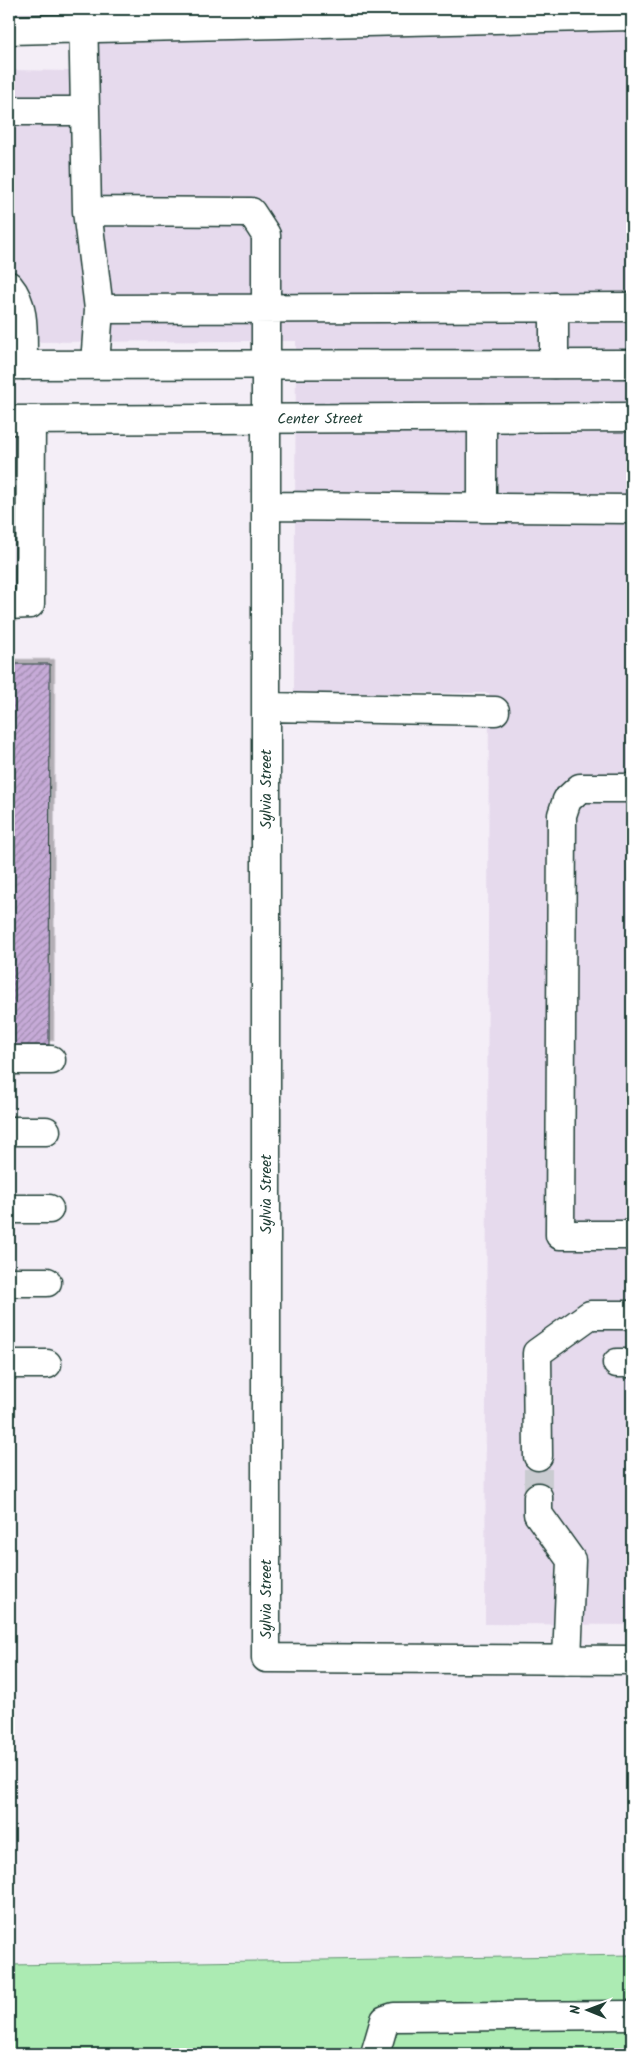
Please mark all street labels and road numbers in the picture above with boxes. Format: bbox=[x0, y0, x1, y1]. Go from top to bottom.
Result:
street label: Center Street bbox=[277, 407, 363, 432]
street label: Sylvia Street bbox=[255, 749, 279, 829]
street label: Sylvia Street bbox=[255, 1154, 279, 1234]
street label: Sylvia Street bbox=[255, 1559, 279, 1639]

